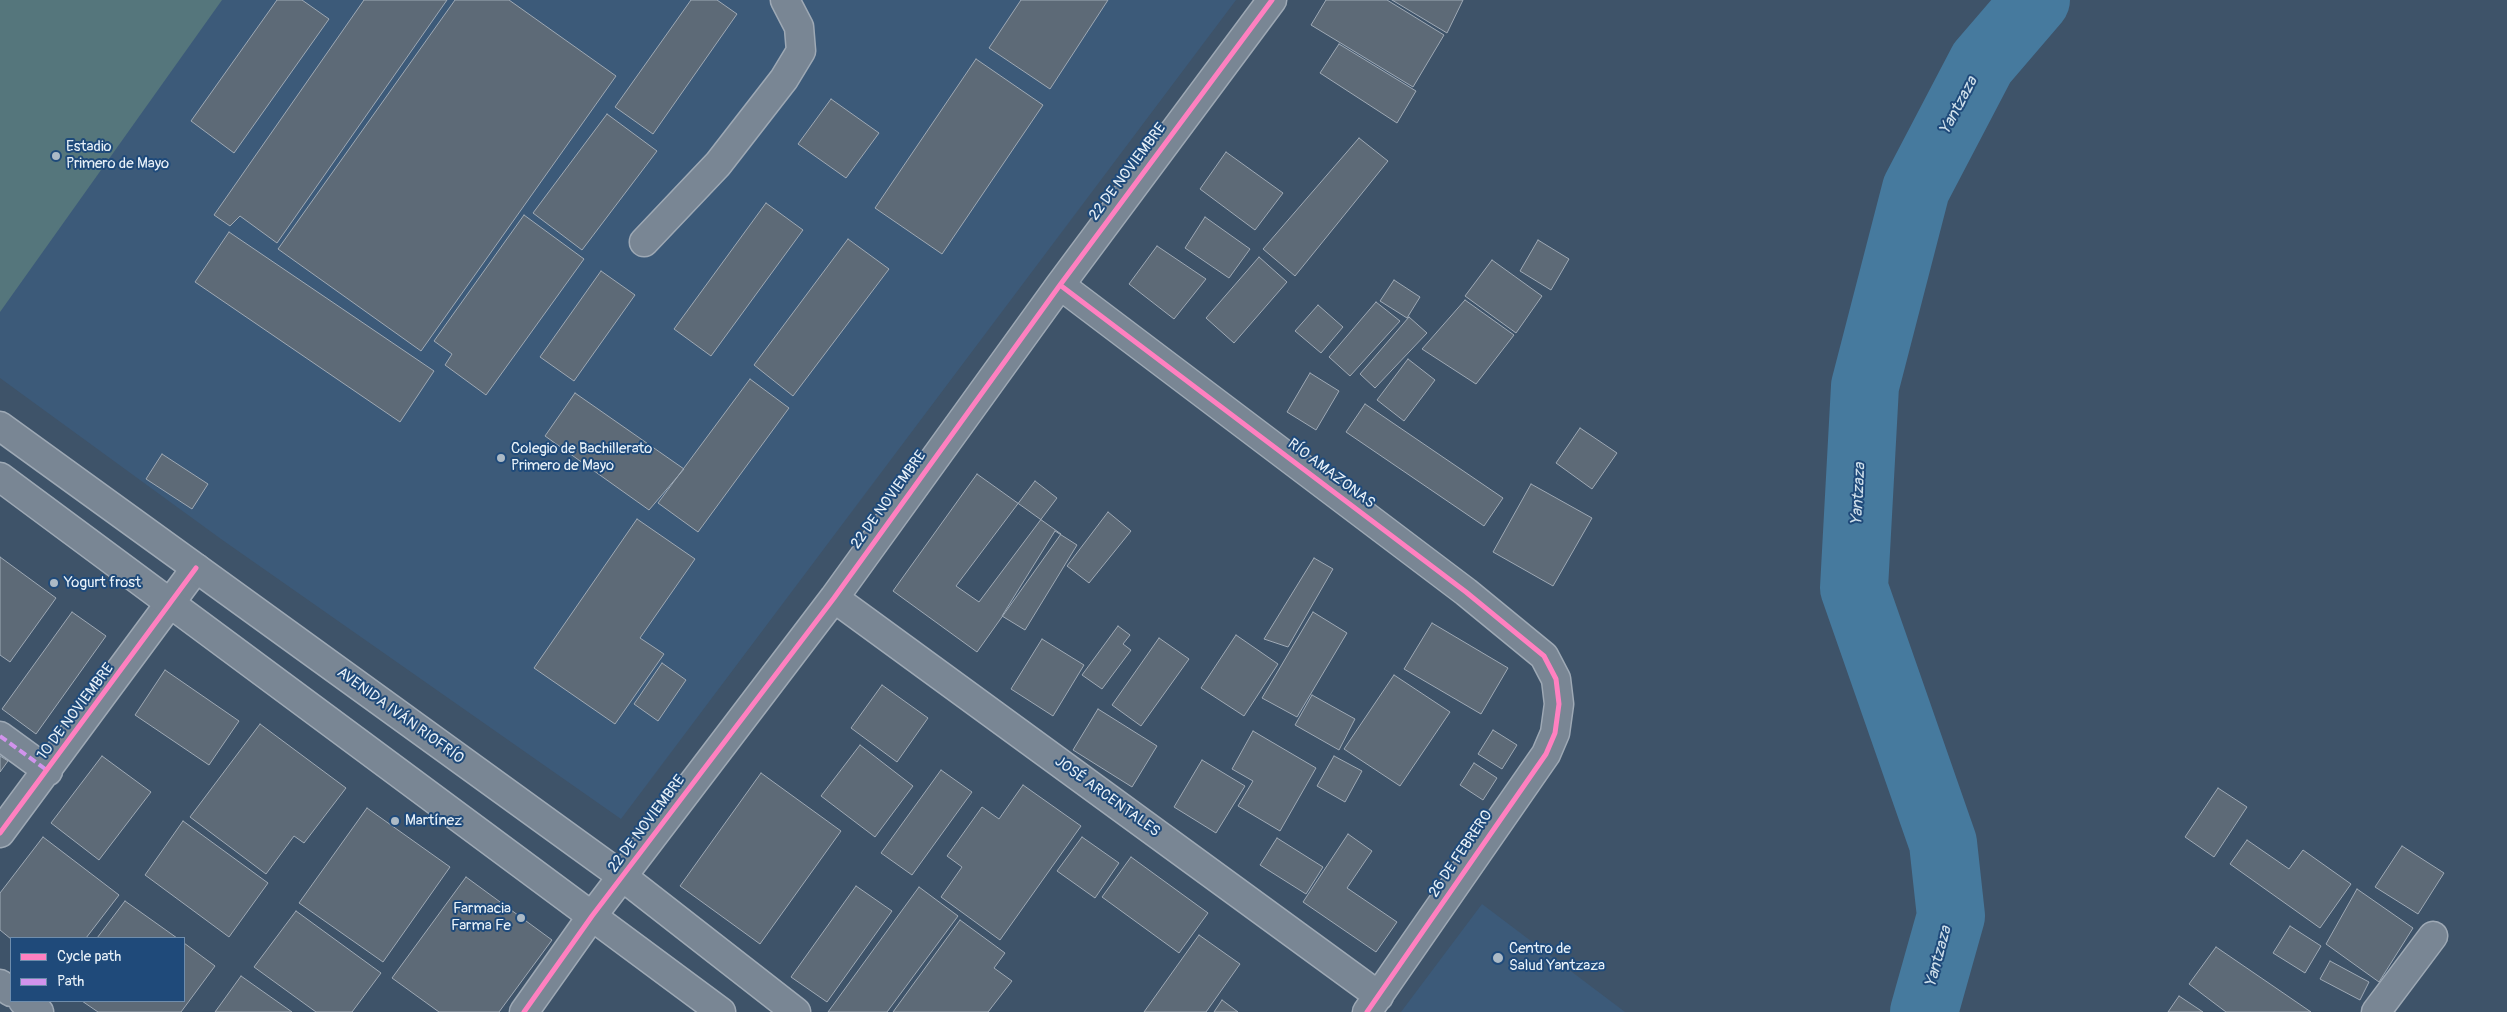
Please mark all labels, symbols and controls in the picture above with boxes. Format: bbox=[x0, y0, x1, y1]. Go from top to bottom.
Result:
water label: Yantzaza bbox=[1936, 74, 1982, 138]
street label: 22 DE NOVIEMBRE bbox=[1086, 120, 1170, 224]
place label: Estadio Primero de Mayo bbox=[66, 138, 169, 173]
marker: Estadio Primero de Mayo bbox=[50, 150, 62, 162]
street label: RÍO AMAZONAS bbox=[1284, 435, 1378, 513]
place label: Colegio de Bachillerato Primero de Mayo bbox=[511, 440, 652, 475]
street label: 22 DE NOVIEMBRE bbox=[847, 447, 931, 553]
marker: Colegio de Bachillerato Primero de Mayo bbox=[495, 452, 507, 464]
water label: Yantzaza bbox=[1848, 462, 1870, 526]
place label: Yogurt frost bbox=[64, 574, 141, 592]
marker: Yogurt frost bbox=[48, 577, 60, 589]
street label: 10 DE NOVIEMBRE bbox=[34, 660, 118, 764]
street label: AVENIDA IVÁN RIOFRÍO bbox=[333, 664, 467, 768]
street label: JOSÉ ARCENTALES bbox=[1051, 753, 1163, 841]
street label: 22 DE NOVIEMBRE bbox=[605, 772, 689, 876]
street label: 26 DE FEBRERO bbox=[1425, 807, 1497, 901]
place label: Martínez bbox=[405, 812, 462, 830]
marker: Martínez bbox=[389, 815, 401, 827]
place label: Farmacia Farma Fe bbox=[451, 900, 511, 935]
marker: Farmacia Farma Fe bbox=[515, 912, 527, 924]
water label: Yantzaza bbox=[1922, 924, 1956, 990]
legend bbox=[10, 937, 185, 1002]
place label: Centro de Salud Yantzaza bbox=[1509, 940, 1605, 975]
text: Cycle path bbox=[57, 947, 121, 966]
marker: Centro de Salud Yantzaza bbox=[1491, 951, 1505, 965]
text: Path bbox=[57, 972, 84, 991]

